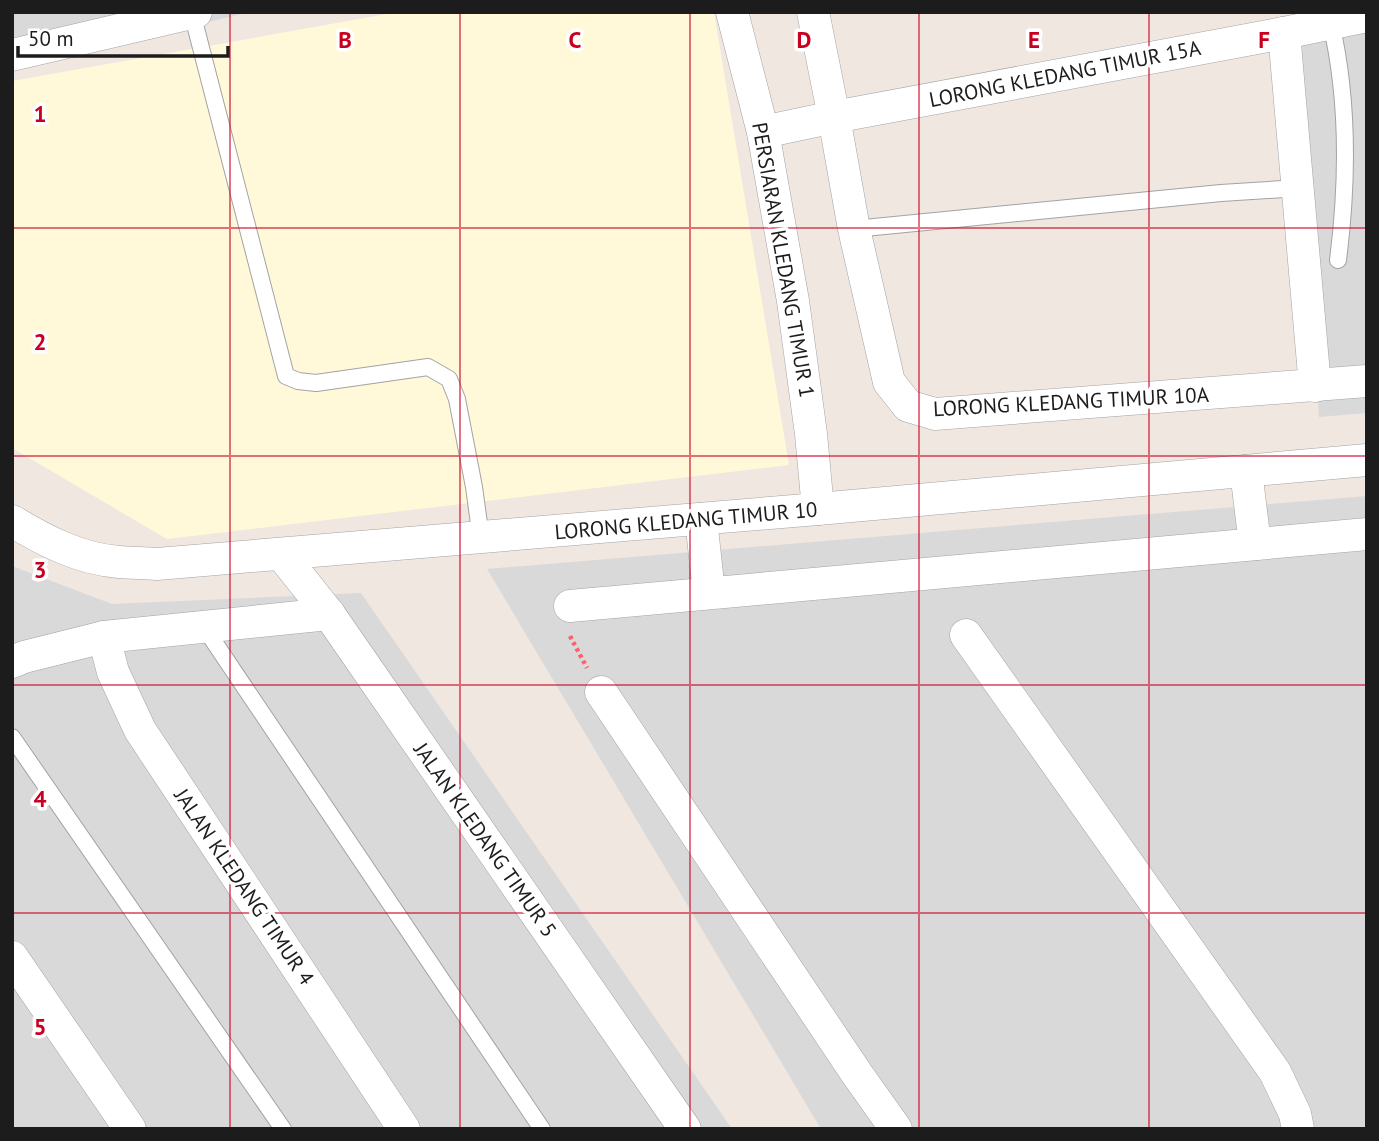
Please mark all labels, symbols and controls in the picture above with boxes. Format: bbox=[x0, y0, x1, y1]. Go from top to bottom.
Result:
scale bar bbox=[18, 14, 228, 58]
text: 50 m bbox=[28, 25, 74, 52]
text: B bbox=[338, 25, 352, 54]
text: C bbox=[569, 25, 582, 54]
text: D bbox=[797, 25, 811, 54]
text: F bbox=[1258, 25, 1270, 54]
street label: LORONG KLEDANG TIMUR 15A bbox=[927, 35, 1203, 113]
text: 1 bbox=[33, 99, 47, 128]
street label: PERSIARAN KLEDANG TIMUR 1 bbox=[746, 120, 821, 400]
text: 2 bbox=[33, 327, 47, 356]
street label: LORONG KLEDANG TIMUR 10A bbox=[932, 381, 1210, 422]
street label: LORONG KLEDANG TIMUR 10 bbox=[553, 496, 819, 545]
text: 3 bbox=[33, 555, 47, 584]
street label: JALAN KLEDANG TIMUR 5 bbox=[407, 736, 563, 942]
street label: JALAN KLEDANG TIMUR 4 bbox=[168, 782, 320, 990]
text: 4 bbox=[33, 784, 47, 813]
text: 5 bbox=[33, 1012, 47, 1041]

